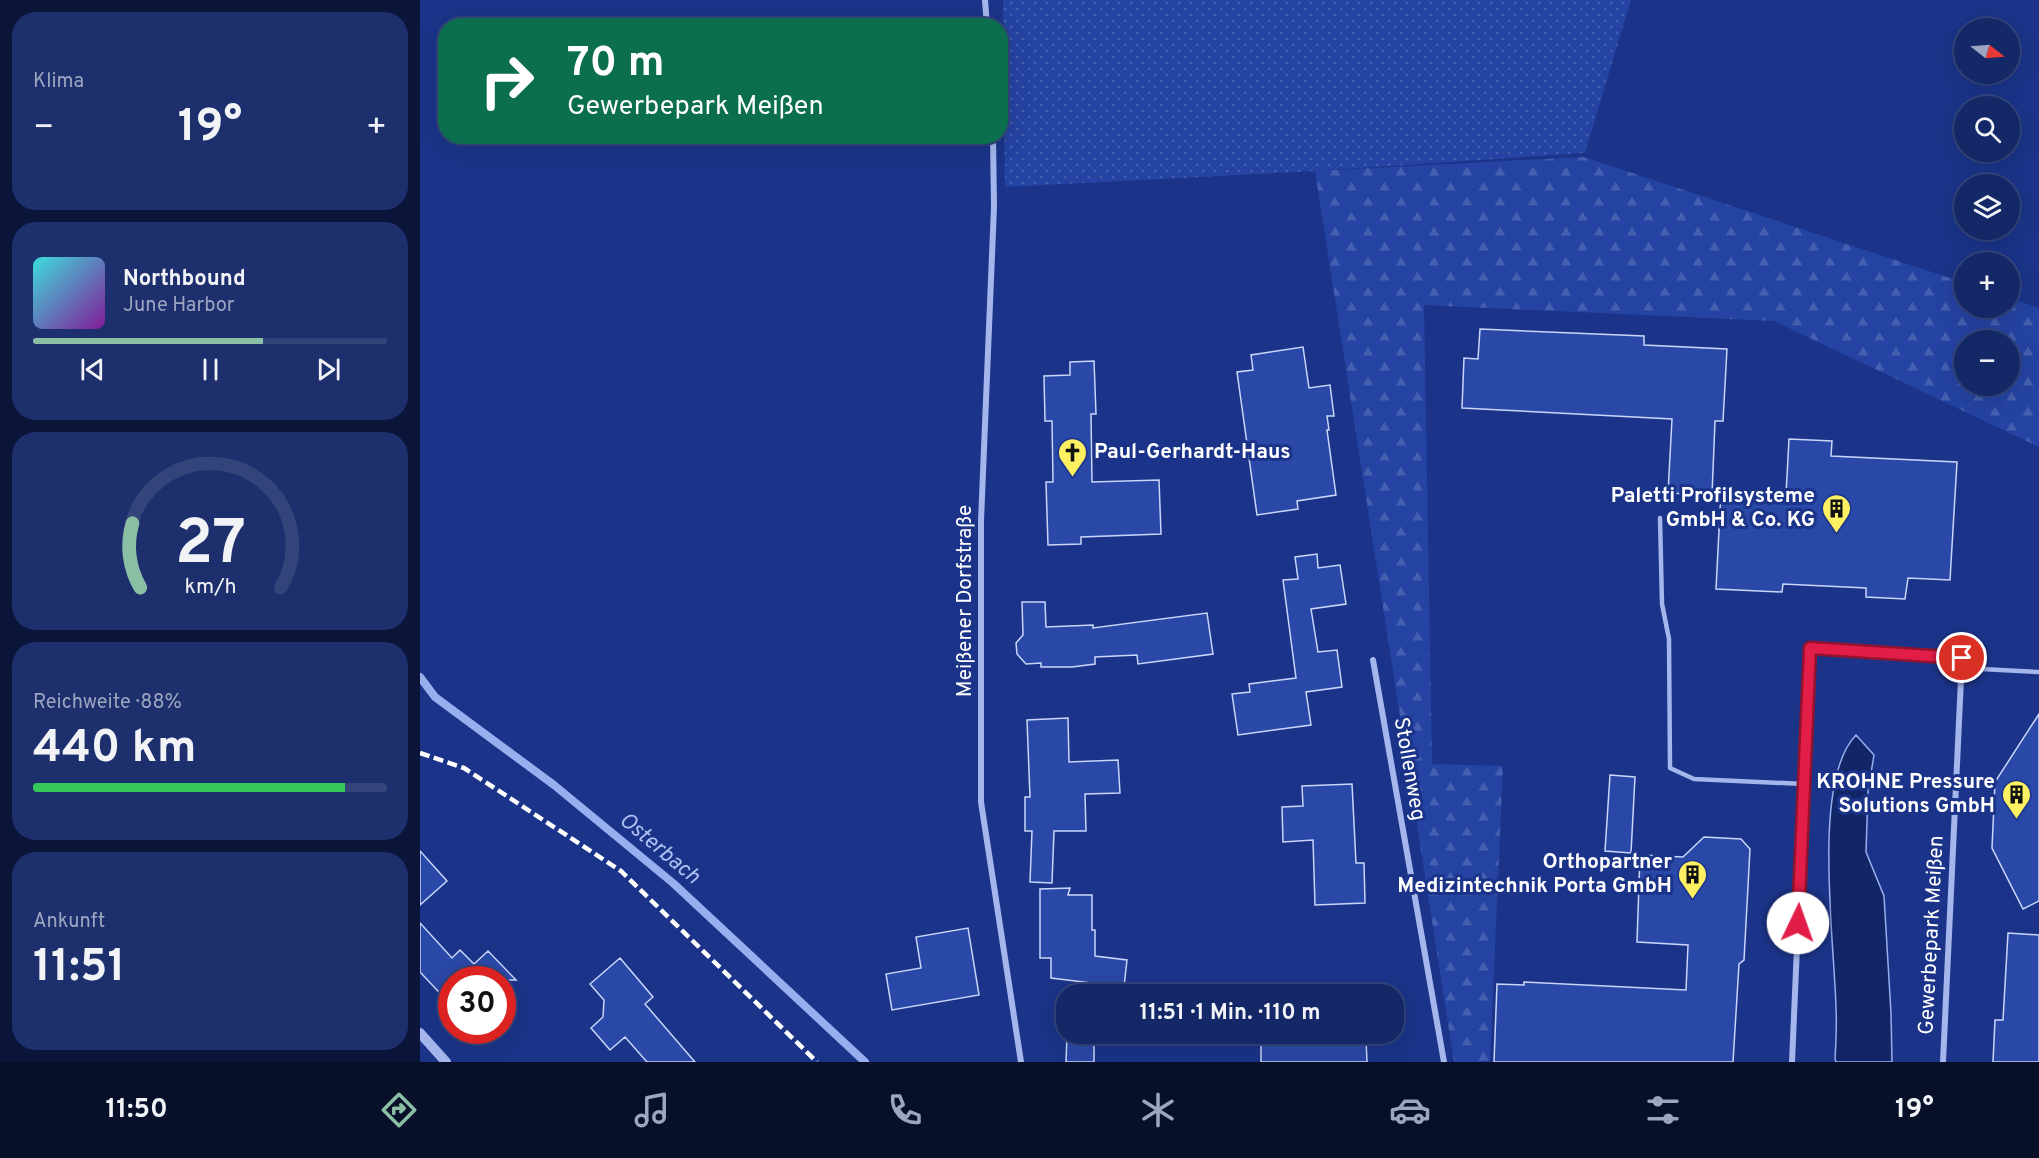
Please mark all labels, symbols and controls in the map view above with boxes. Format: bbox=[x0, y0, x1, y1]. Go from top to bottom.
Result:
north arrow bbox=[1954, 18, 2020, 84]
map controls bbox=[1954, 18, 2020, 396]
text: 70 m bbox=[567, 38, 665, 91]
icon: right bbox=[468, 42, 546, 120]
text: Klima bbox=[33, 69, 84, 95]
text: Gewerbepark Meißen bbox=[567, 90, 824, 124]
button: search bbox=[1954, 96, 2020, 162]
text: 19° bbox=[178, 100, 242, 157]
text: − bbox=[33, 108, 54, 150]
text: + bbox=[366, 108, 387, 150]
button: layers bbox=[1954, 174, 2020, 240]
button: + bbox=[1954, 252, 2020, 318]
text: Northbound bbox=[123, 266, 246, 293]
text: June Harbor bbox=[123, 293, 235, 319]
button: − bbox=[1954, 330, 2020, 396]
icon: previous bbox=[76, 353, 109, 386]
icon: pause bbox=[194, 353, 227, 386]
icon: next bbox=[312, 353, 345, 386]
church icon: Paul-Gerhardt-Haus bbox=[1057, 436, 1089, 478]
place label: Paul-Gerhardt-Haus bbox=[1094, 439, 1291, 466]
place label: Paletti Profilsysteme GmbH & Co. KG bbox=[1611, 483, 1815, 534]
building icon: Paletti Profilsysteme GmbH & Co. KG bbox=[1820, 492, 1852, 534]
street label: Meißener Dorfstraße bbox=[952, 505, 979, 697]
text: 27 bbox=[174, 507, 246, 586]
text: km/h bbox=[184, 574, 236, 601]
pin bbox=[1936, 632, 1987, 683]
icon: arrive bbox=[1945, 641, 1978, 674]
text: Reichweite · 88% bbox=[33, 690, 182, 716]
street label: Stollenweg bbox=[1387, 715, 1431, 823]
text: 440 km bbox=[33, 721, 196, 778]
place label: KROHNE Pressure Solutions GmbH bbox=[1816, 769, 1995, 820]
building icon: KROHNE Pressure Solutions GmbH bbox=[2000, 778, 2032, 820]
water label: Osterbach bbox=[613, 807, 705, 891]
street label: Gewerbepark Meißen bbox=[1913, 835, 1951, 1035]
place label: Orthopartner Medizintechnik Porta GmbH bbox=[1397, 849, 1672, 900]
building icon: Orthopartner Medizintechnik Porta GmbH bbox=[1677, 858, 1709, 900]
position arrow bbox=[1766, 891, 1830, 955]
text: Ankunft bbox=[33, 909, 105, 935]
text: 11:51 bbox=[33, 940, 125, 997]
speed limit sign: 30 bbox=[438, 966, 516, 1044]
text: 11:51 · 1 Min. · 110 m bbox=[1140, 1000, 1320, 1027]
icon: directions bbox=[378, 1089, 420, 1131]
icon: music bbox=[631, 1089, 673, 1131]
icon: phone bbox=[884, 1089, 926, 1131]
icon: climate bbox=[1137, 1089, 1179, 1131]
icon: car bbox=[1389, 1089, 1431, 1131]
icon: filters bbox=[1642, 1089, 1684, 1131]
text: 11:50 bbox=[105, 1093, 168, 1127]
text: 19° bbox=[1895, 1093, 1934, 1127]

